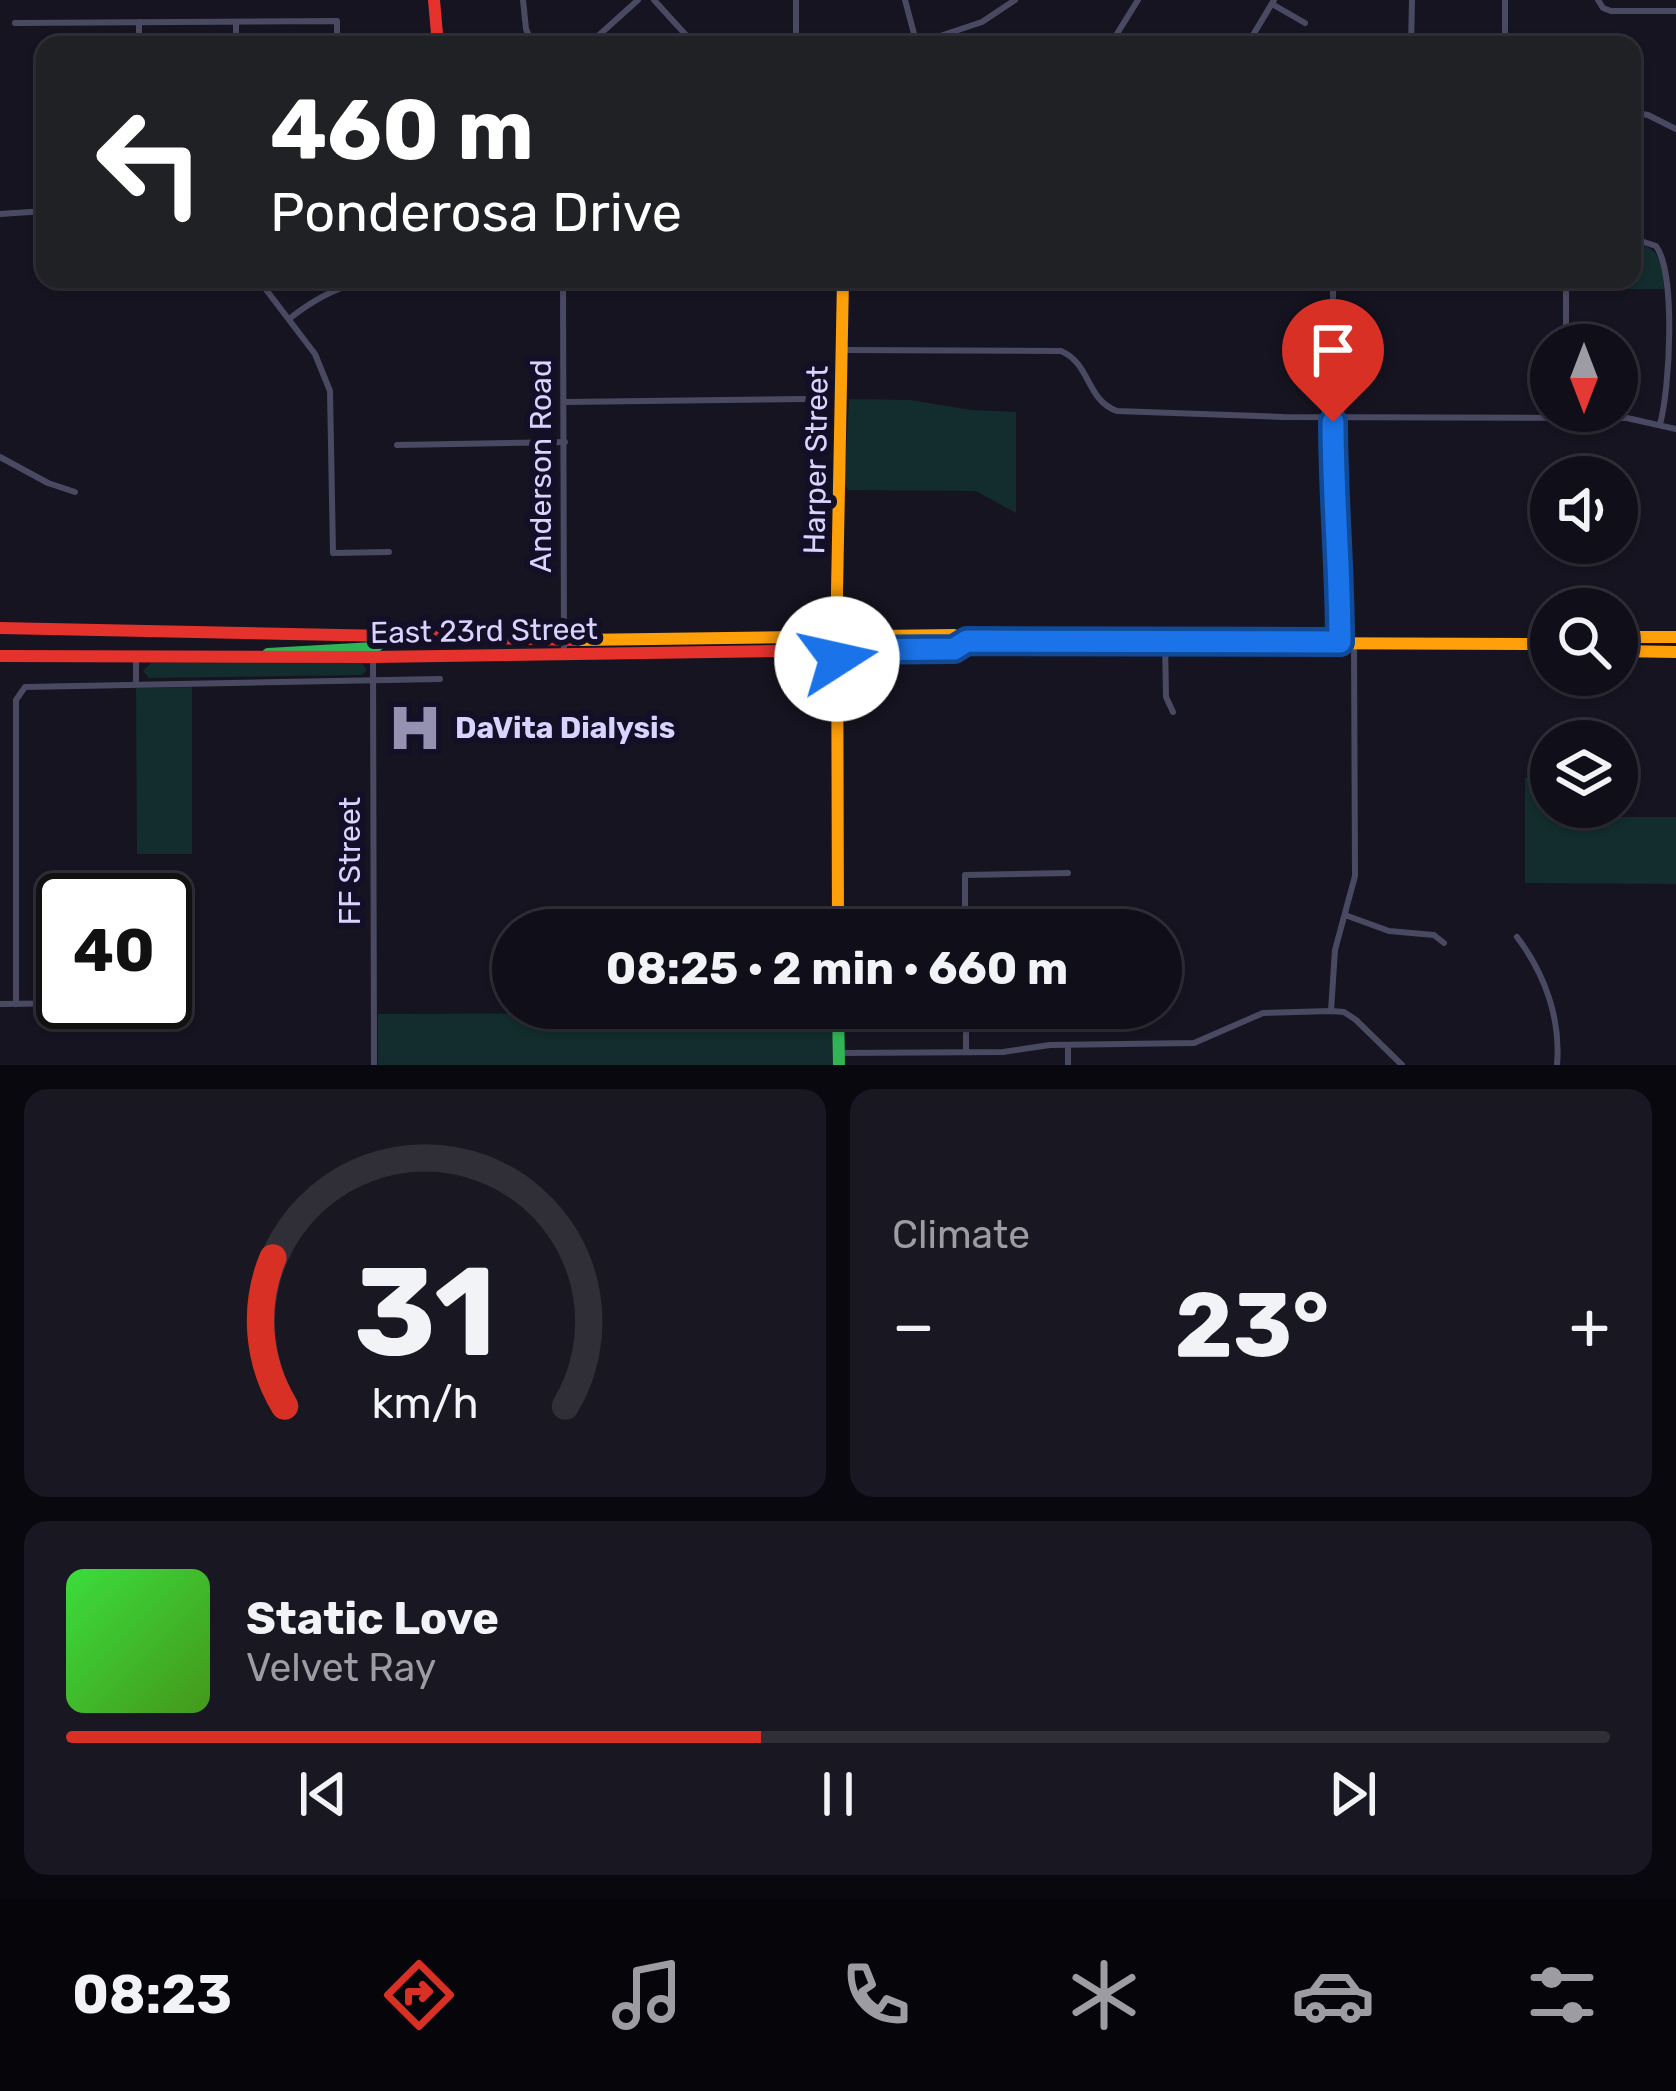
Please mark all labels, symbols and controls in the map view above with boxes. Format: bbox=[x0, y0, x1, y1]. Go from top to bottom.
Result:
text: 460 m bbox=[270, 80, 534, 180]
icon: left bbox=[72, 84, 228, 240]
text: Ponderosa Drive bbox=[270, 181, 682, 245]
pin bbox=[1282, 299, 1384, 422]
icon: arrive bbox=[1300, 317, 1366, 383]
north arrow bbox=[1530, 324, 1638, 432]
map controls bbox=[1530, 324, 1638, 828]
street label: Anderson Road bbox=[523, 359, 559, 573]
street label: Harper Street bbox=[796, 365, 836, 555]
button: sound bbox=[1530, 456, 1638, 564]
button: search bbox=[1530, 588, 1638, 696]
position arrow bbox=[774, 596, 900, 722]
street label: East 23rd Street bbox=[370, 611, 598, 651]
hospital icon: DaVita Dialysis bbox=[386, 699, 444, 757]
place label: DaVita Dialysis bbox=[455, 710, 675, 746]
button: layers bbox=[1530, 720, 1638, 828]
street label: FF Street bbox=[332, 796, 368, 925]
speed limit sign: 40 bbox=[36, 873, 192, 1029]
text: 08:25 · 2 min · 660 m bbox=[606, 942, 1068, 995]
text: Climate bbox=[892, 1212, 1030, 1258]
text: 31 bbox=[354, 1238, 496, 1386]
text: 23° bbox=[1174, 1272, 1329, 1379]
text: − bbox=[892, 1286, 935, 1365]
text: + bbox=[1569, 1286, 1610, 1365]
text: km/h bbox=[371, 1378, 479, 1429]
text: Static Love bbox=[246, 1592, 499, 1645]
text: Velvet Ray bbox=[246, 1645, 436, 1691]
icon: previous bbox=[290, 1761, 356, 1827]
icon: pause bbox=[805, 1761, 871, 1827]
icon: next bbox=[1320, 1761, 1386, 1827]
icon: directions bbox=[377, 1953, 461, 2037]
icon: music bbox=[605, 1953, 689, 2037]
icon: phone bbox=[834, 1953, 918, 2037]
icon: climate bbox=[1062, 1953, 1146, 2037]
icon: car bbox=[1291, 1953, 1375, 2037]
icon: filters bbox=[1520, 1953, 1604, 2037]
text: 08:23 bbox=[72, 1963, 232, 2027]

